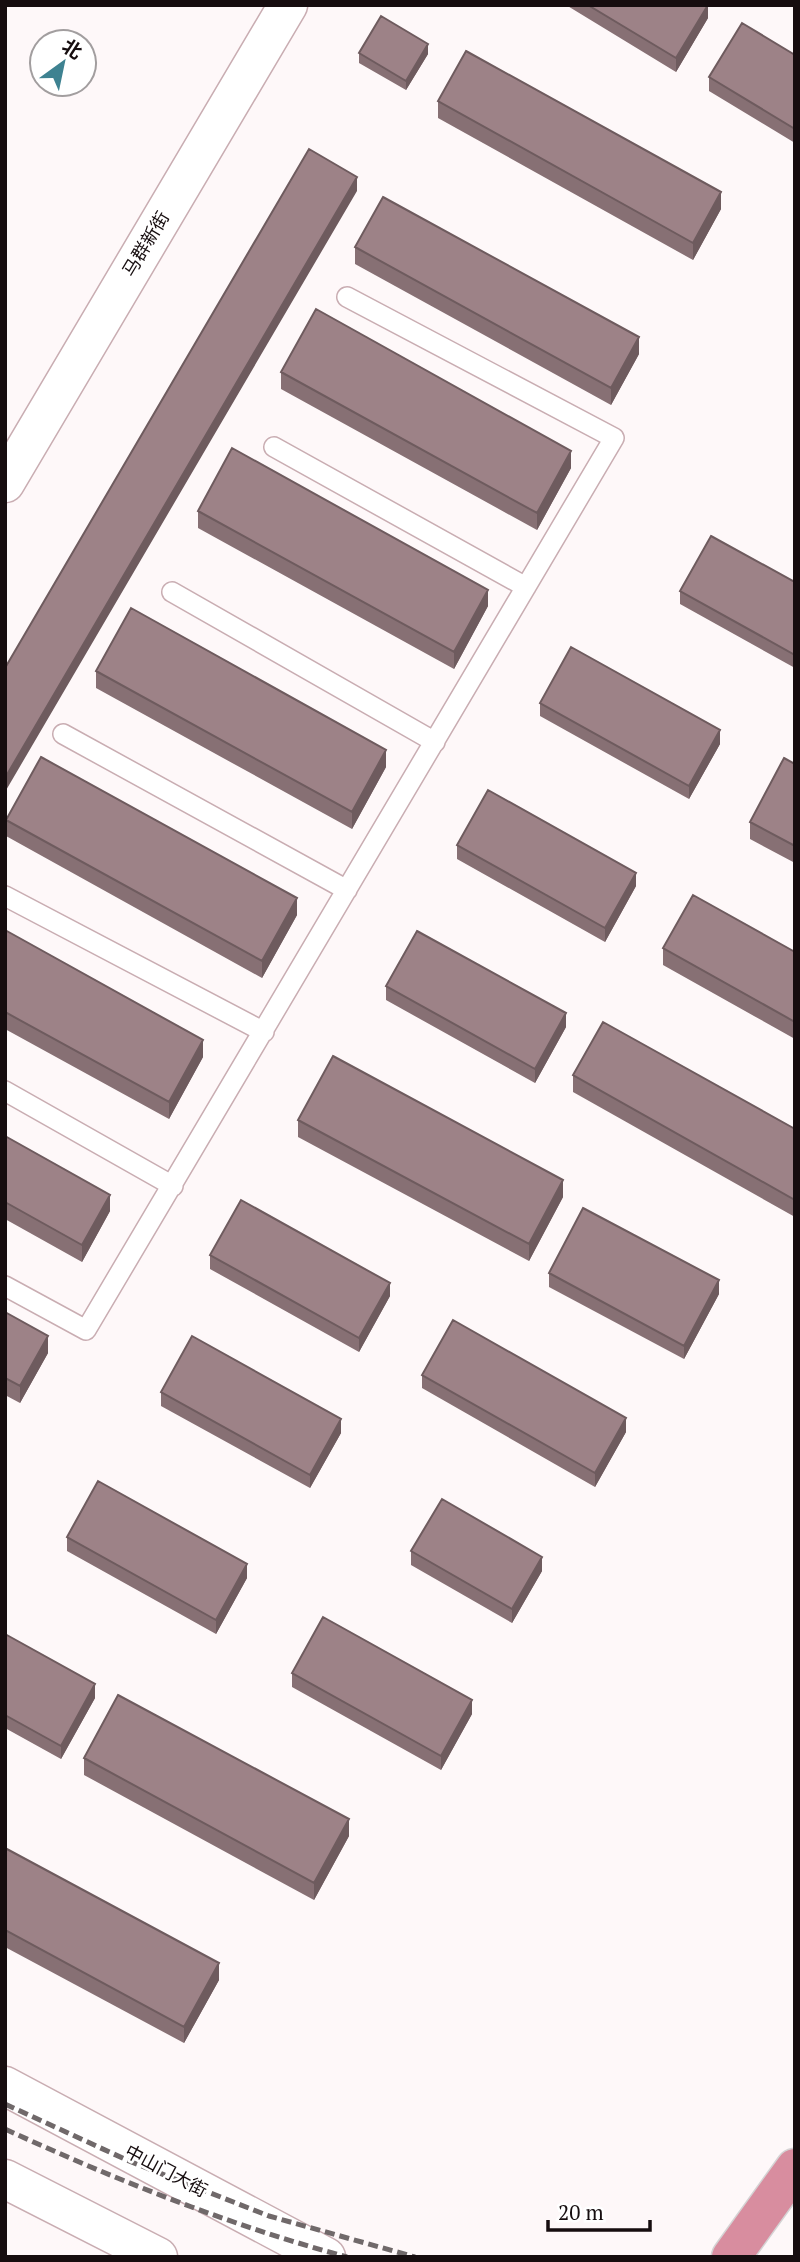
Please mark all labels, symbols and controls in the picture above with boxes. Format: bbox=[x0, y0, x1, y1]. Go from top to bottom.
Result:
north arrow bbox=[28, 28, 98, 98]
text: 北 bbox=[58, 33, 87, 64]
street label: 马群新街 bbox=[116, 206, 174, 281]
street label: 中山门大街 bbox=[121, 2138, 212, 2202]
scale bar bbox=[548, 2188, 650, 2232]
text: 20 m bbox=[558, 2198, 604, 2226]

